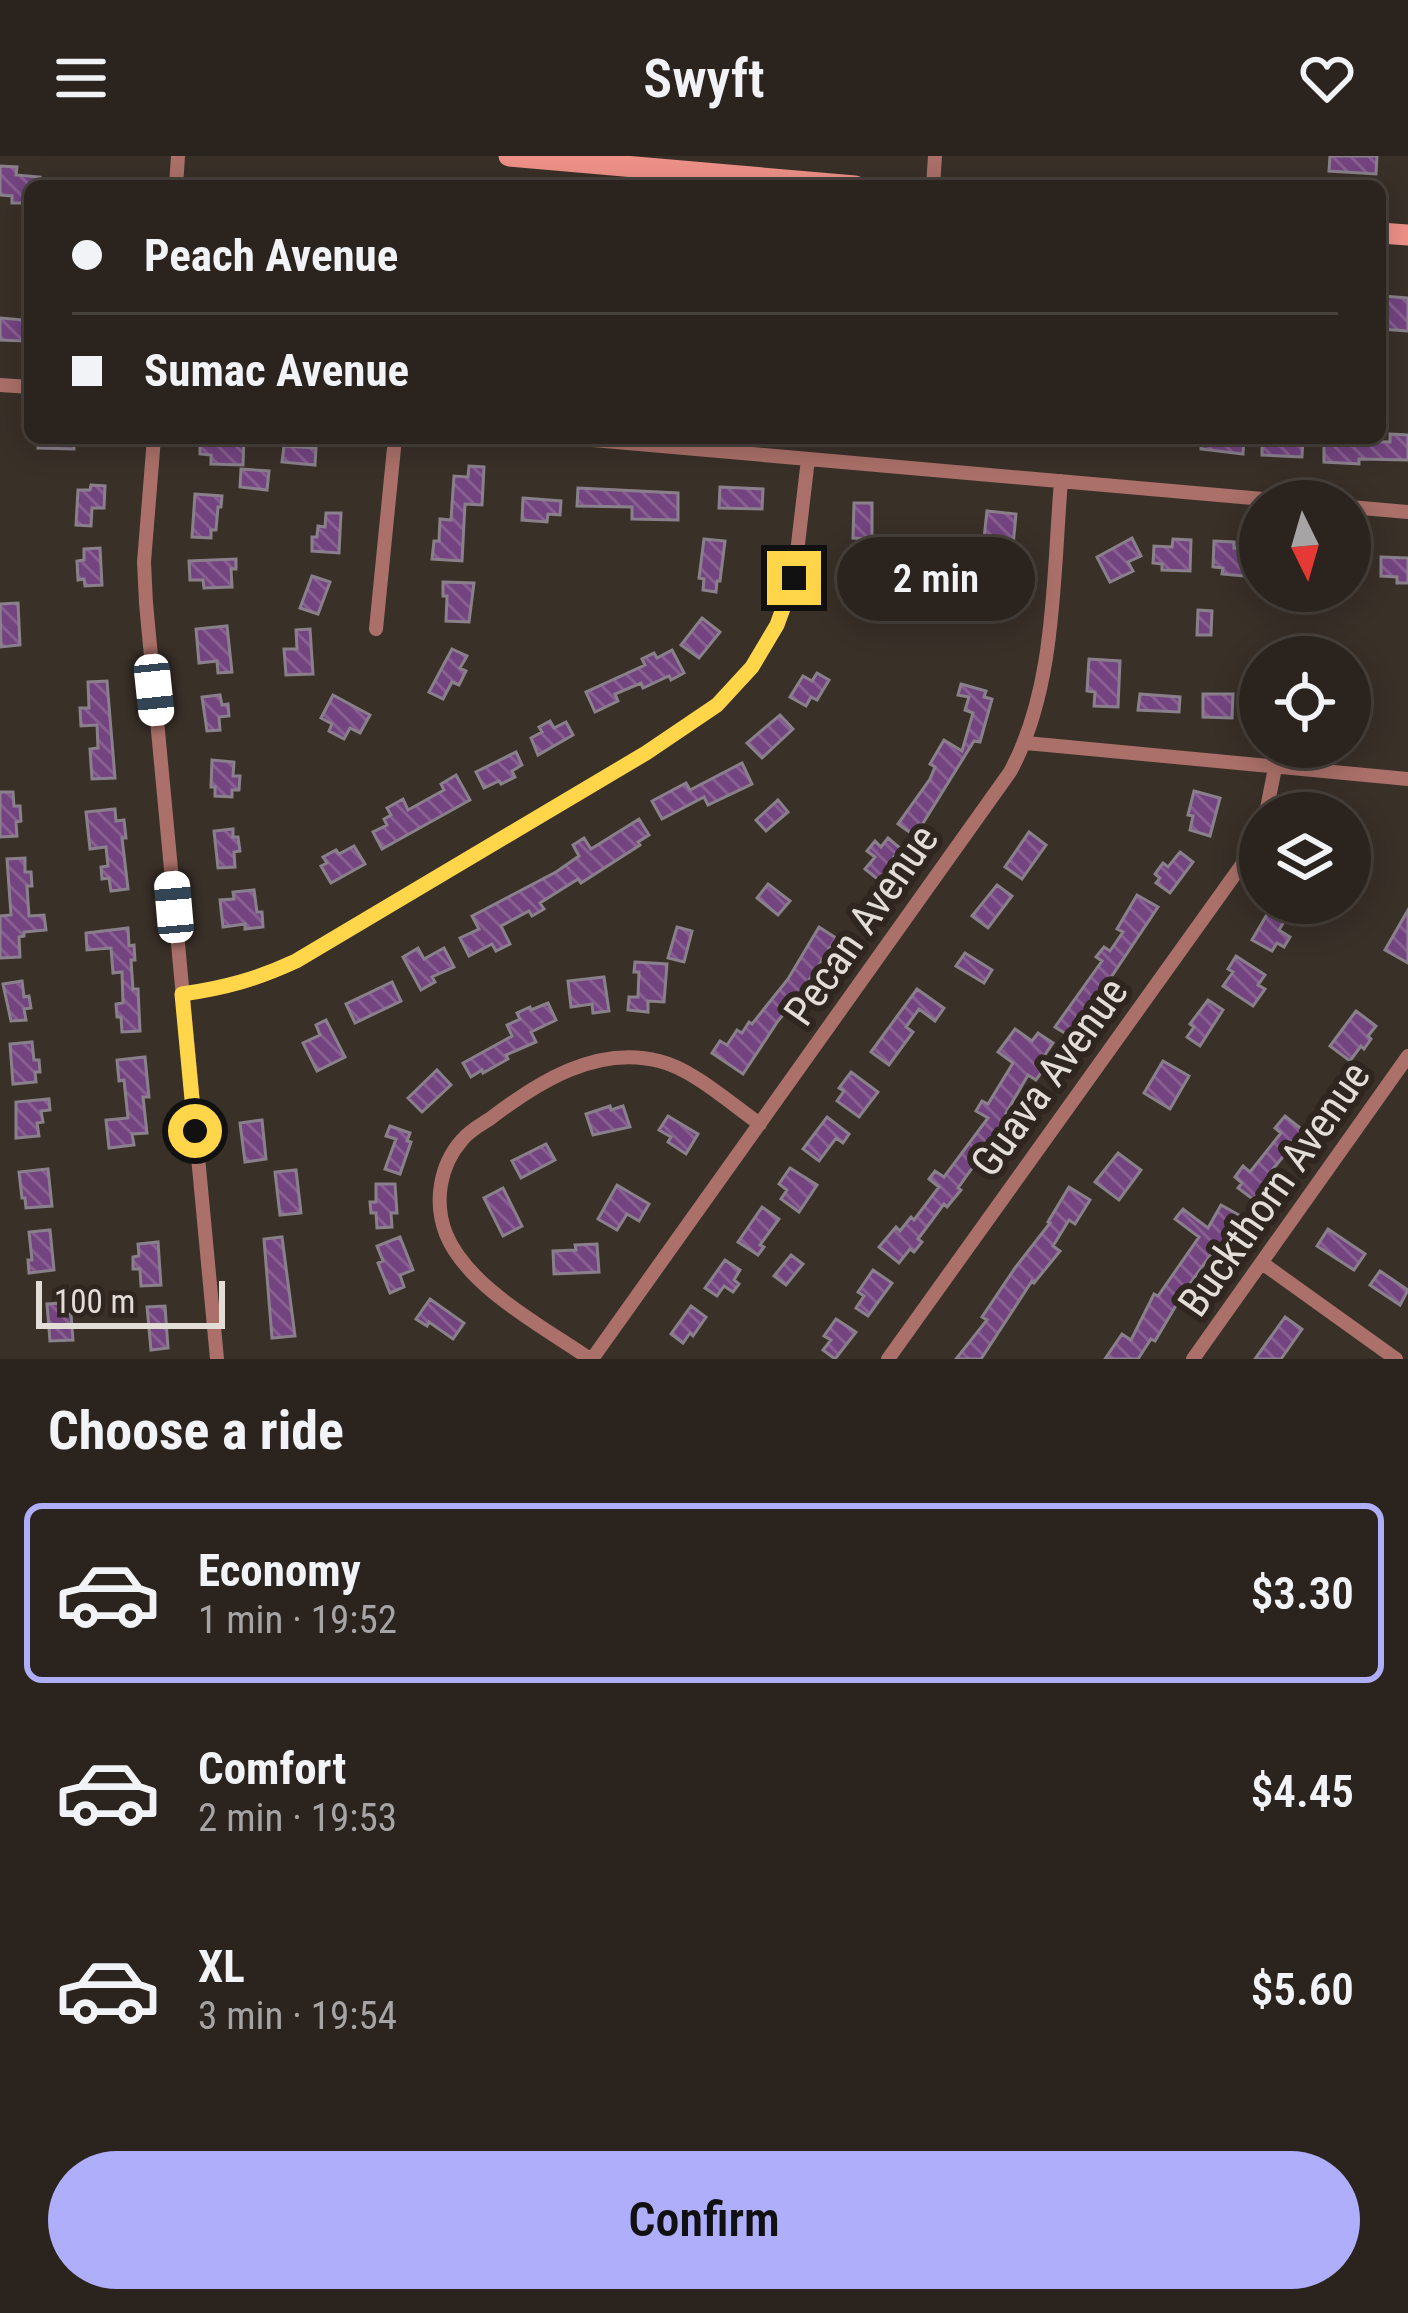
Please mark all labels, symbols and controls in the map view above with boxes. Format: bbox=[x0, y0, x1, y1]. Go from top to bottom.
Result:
icon: menu bbox=[48, 45, 114, 111]
icon: heart bbox=[1294, 45, 1360, 111]
text: Swyft bbox=[643, 47, 765, 110]
text: Peach Avenue bbox=[144, 229, 398, 282]
text: Sumac Avenue bbox=[144, 344, 409, 397]
north arrow bbox=[1239, 480, 1371, 612]
map controls bbox=[1239, 480, 1371, 924]
callout: 2 min bbox=[836, 536, 1034, 620]
route end bbox=[767, 551, 821, 605]
text: 2 min bbox=[893, 556, 979, 602]
button: locate bbox=[1239, 636, 1371, 768]
car bbox=[132, 652, 176, 728]
button: layers bbox=[1239, 792, 1371, 924]
street label: Pecan Avenue bbox=[774, 815, 948, 1035]
car bbox=[153, 870, 195, 944]
street label: Guava Avenue bbox=[961, 968, 1137, 1186]
street label: Buckthorn Avenue bbox=[1168, 1052, 1380, 1326]
route start bbox=[168, 1104, 222, 1158]
scale bar bbox=[36, 1275, 225, 1328]
text: 100 m bbox=[54, 1282, 135, 1321]
text: Choose a ride bbox=[48, 1399, 344, 1462]
icon: car bbox=[54, 1539, 162, 1647]
text: Economy bbox=[198, 1544, 361, 1597]
text: $3.30 bbox=[1251, 1567, 1354, 1620]
text: 1 min · 19:52 bbox=[198, 1597, 397, 1643]
icon: car bbox=[54, 1737, 162, 1845]
text: Comfort bbox=[198, 1742, 346, 1795]
text: $4.45 bbox=[1251, 1765, 1354, 1818]
text: 2 min · 19:53 bbox=[198, 1795, 397, 1841]
icon: car bbox=[54, 1935, 162, 2043]
text: XL bbox=[198, 1940, 245, 1993]
text: $5.60 bbox=[1251, 1963, 1354, 2016]
text: 3 min · 19:54 bbox=[198, 1993, 397, 2039]
button: Confirm bbox=[48, 2151, 1360, 2289]

